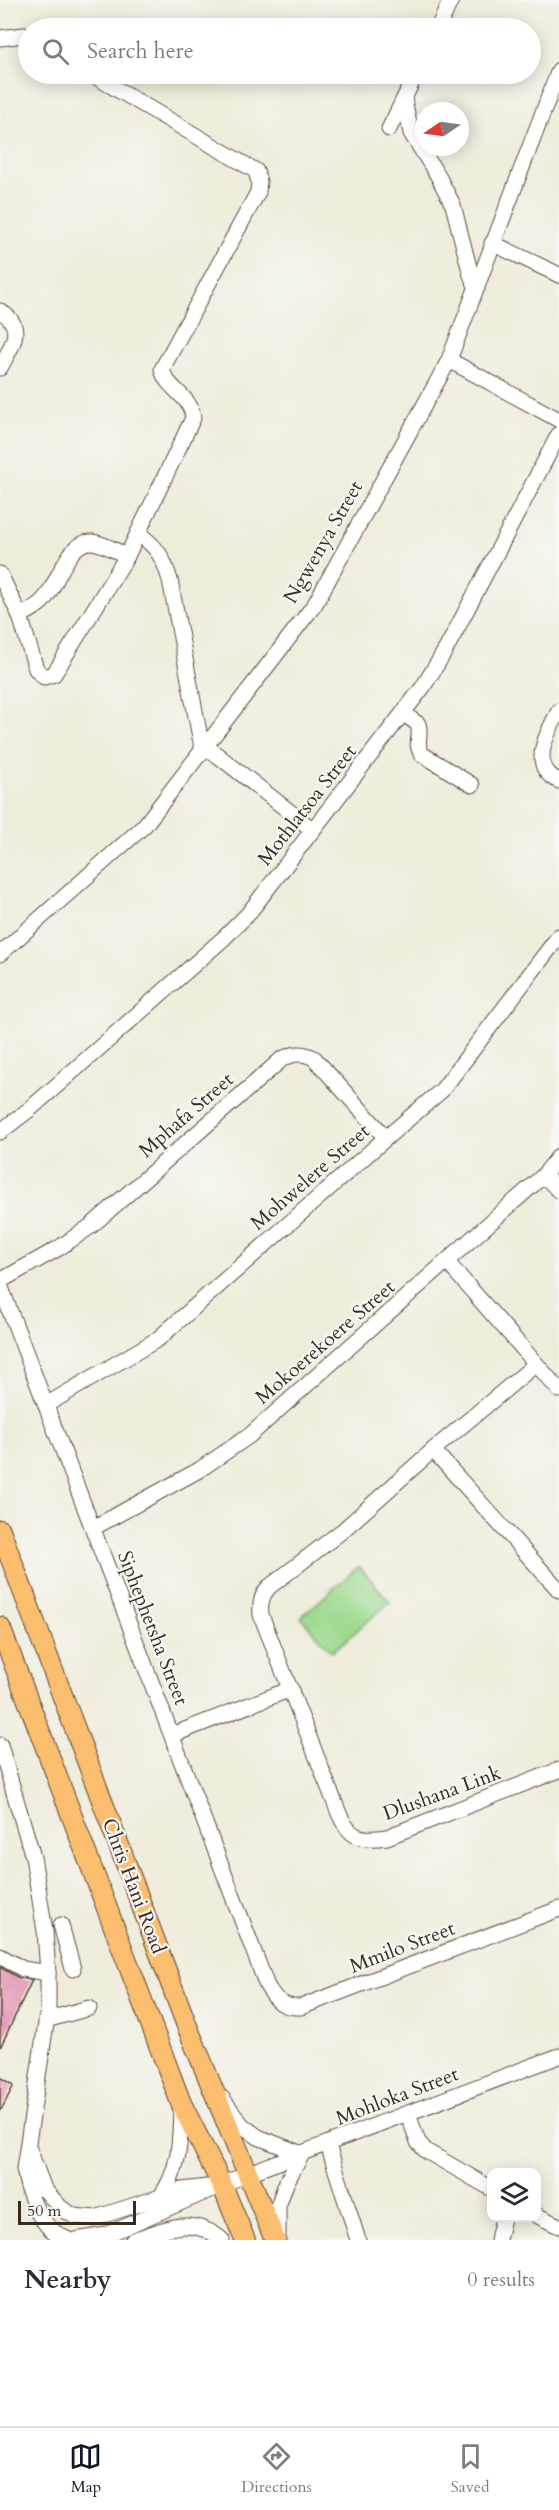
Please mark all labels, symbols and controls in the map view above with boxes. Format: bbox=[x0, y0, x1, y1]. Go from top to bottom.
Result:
search box bbox=[18, 18, 541, 84]
icon: search bbox=[39, 35, 72, 68]
text: Search here bbox=[87, 36, 194, 66]
north arrow bbox=[415, 102, 469, 156]
street label: Ngwenya Street bbox=[277, 475, 369, 608]
street label: Mothlatsoa Street bbox=[251, 738, 363, 871]
street label: Mphafa Street bbox=[133, 1066, 240, 1164]
street label: Mohwelere Street bbox=[245, 1117, 376, 1236]
street label: Mokoerekoere Street bbox=[249, 1273, 401, 1410]
street label: Siphephetsha Street bbox=[111, 1547, 195, 1710]
street label: Dlushana Link bbox=[379, 1759, 505, 1827]
street label: Chris Hani Road bbox=[96, 1814, 172, 1958]
street label: Mmilo Street bbox=[345, 1914, 459, 1979]
street label: Mohloka Street bbox=[332, 2060, 463, 2132]
map controls bbox=[487, 2168, 541, 2222]
button: layers bbox=[487, 2168, 541, 2222]
scale bar bbox=[18, 2198, 136, 2226]
text: 50 m bbox=[27, 2200, 61, 2222]
text: Nearby bbox=[24, 2262, 112, 2297]
text: 0 results bbox=[467, 2266, 535, 2293]
tab: Map bbox=[69, 2440, 102, 2498]
tab: Directions bbox=[241, 2440, 312, 2498]
tab: Saved bbox=[451, 2440, 490, 2498]

